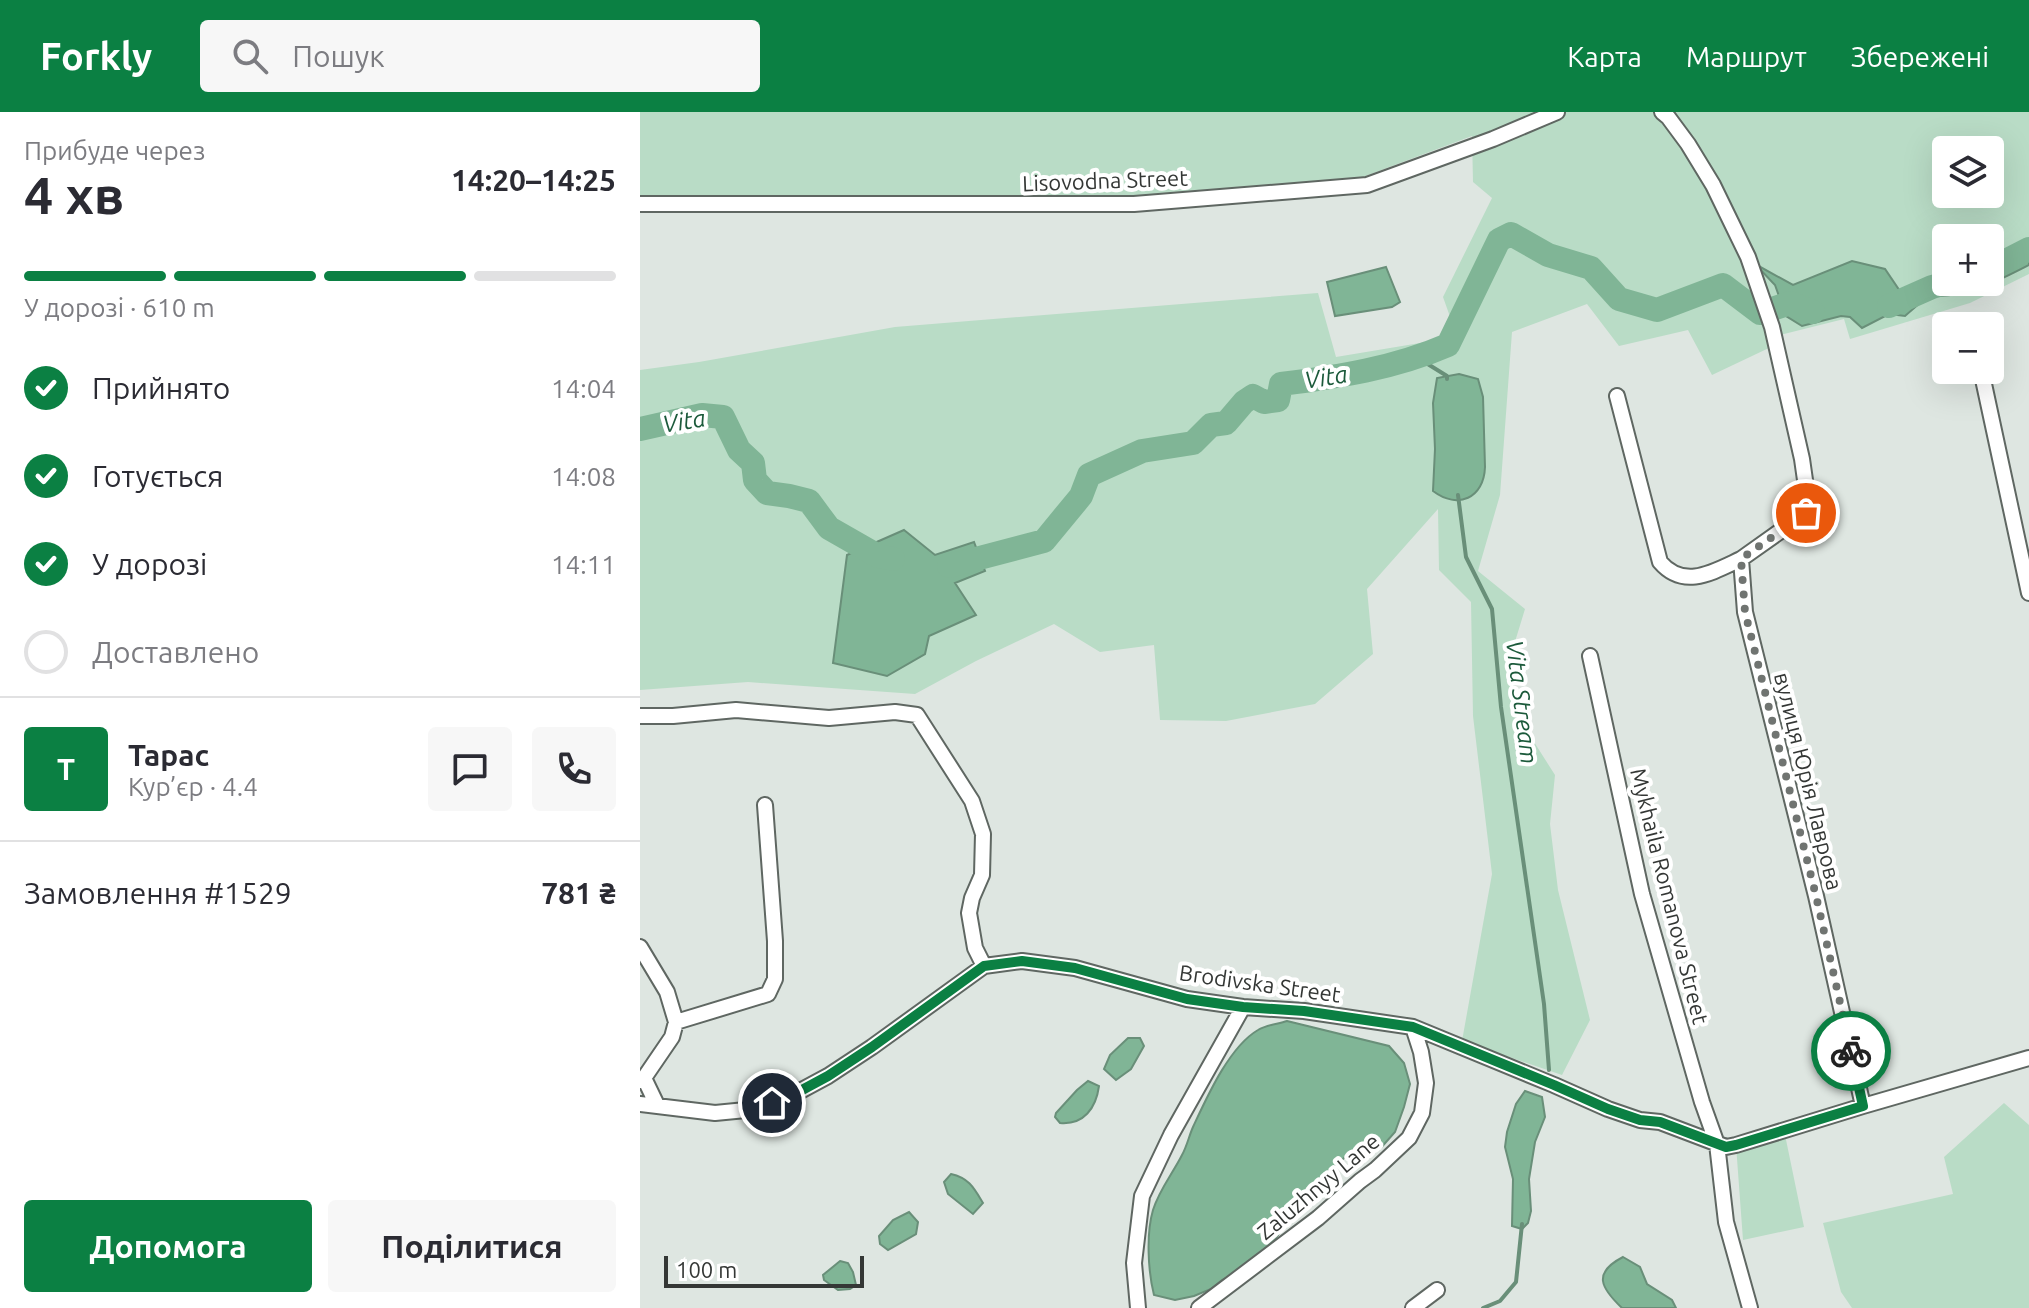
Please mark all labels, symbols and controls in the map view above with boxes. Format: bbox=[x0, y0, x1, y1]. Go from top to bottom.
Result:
search box bbox=[200, 20, 760, 92]
icon: search bbox=[228, 34, 272, 78]
text: Forkly bbox=[40, 35, 152, 77]
text: Пошук bbox=[292, 39, 385, 73]
text: Карта bbox=[1567, 41, 1642, 72]
text: Маршрут bbox=[1686, 41, 1807, 72]
text: Збережені bbox=[1851, 41, 1989, 72]
text: Прибуде через bbox=[24, 136, 205, 165]
map controls bbox=[1932, 136, 2004, 384]
button: layers bbox=[1932, 136, 2004, 208]
text: 14:20–14:25 bbox=[451, 163, 616, 197]
street label: Lisovodna Street bbox=[1022, 165, 1189, 195]
text: 4 хв bbox=[24, 166, 124, 224]
button: + bbox=[1932, 224, 2004, 296]
text: У дорозі · 610 m bbox=[24, 293, 215, 322]
button: − bbox=[1932, 312, 2004, 384]
water label: Vita bbox=[1303, 360, 1349, 394]
icon: check bbox=[24, 366, 68, 410]
text: Прийнято bbox=[92, 371, 230, 405]
text: 14:04 bbox=[551, 374, 616, 403]
water label: Vita bbox=[661, 404, 707, 438]
icon: check bbox=[24, 454, 68, 498]
text: Готується bbox=[92, 459, 223, 493]
text: 14:08 bbox=[551, 462, 616, 491]
pin bbox=[1772, 479, 1840, 547]
icon: bag bbox=[1784, 491, 1828, 535]
icon: check bbox=[24, 542, 68, 586]
text: У дорозі bbox=[92, 547, 207, 581]
text: 14:11 bbox=[551, 550, 616, 579]
text: Доставлено bbox=[92, 635, 259, 669]
water label: Vita Stream bbox=[1501, 639, 1543, 765]
street label: вулиця Юрія Лаврова bbox=[1770, 670, 1848, 892]
button: chat bbox=[428, 727, 512, 811]
button: phone bbox=[532, 727, 616, 811]
text: Тарас bbox=[128, 738, 209, 772]
text: Т bbox=[57, 752, 75, 786]
street label: Mykhaila Romanova Street bbox=[1626, 765, 1714, 1027]
text: Кур’єр · 4.4 bbox=[128, 772, 258, 801]
text: Замовлення #1529 bbox=[24, 876, 292, 910]
text: 781 ₴ bbox=[541, 876, 616, 910]
street label: Brodivska Street bbox=[1178, 959, 1343, 1007]
courier bbox=[1811, 1011, 1891, 1091]
icon: bike bbox=[1829, 1029, 1873, 1073]
pin bbox=[738, 1069, 806, 1137]
icon: home bbox=[750, 1081, 794, 1125]
street label: Zaluzhnyy Lane bbox=[1252, 1128, 1384, 1244]
button: Допомога bbox=[24, 1200, 312, 1292]
button: Поділитися bbox=[328, 1200, 616, 1292]
scale bar bbox=[664, 1252, 864, 1288]
text: 100 m bbox=[676, 1257, 737, 1282]

